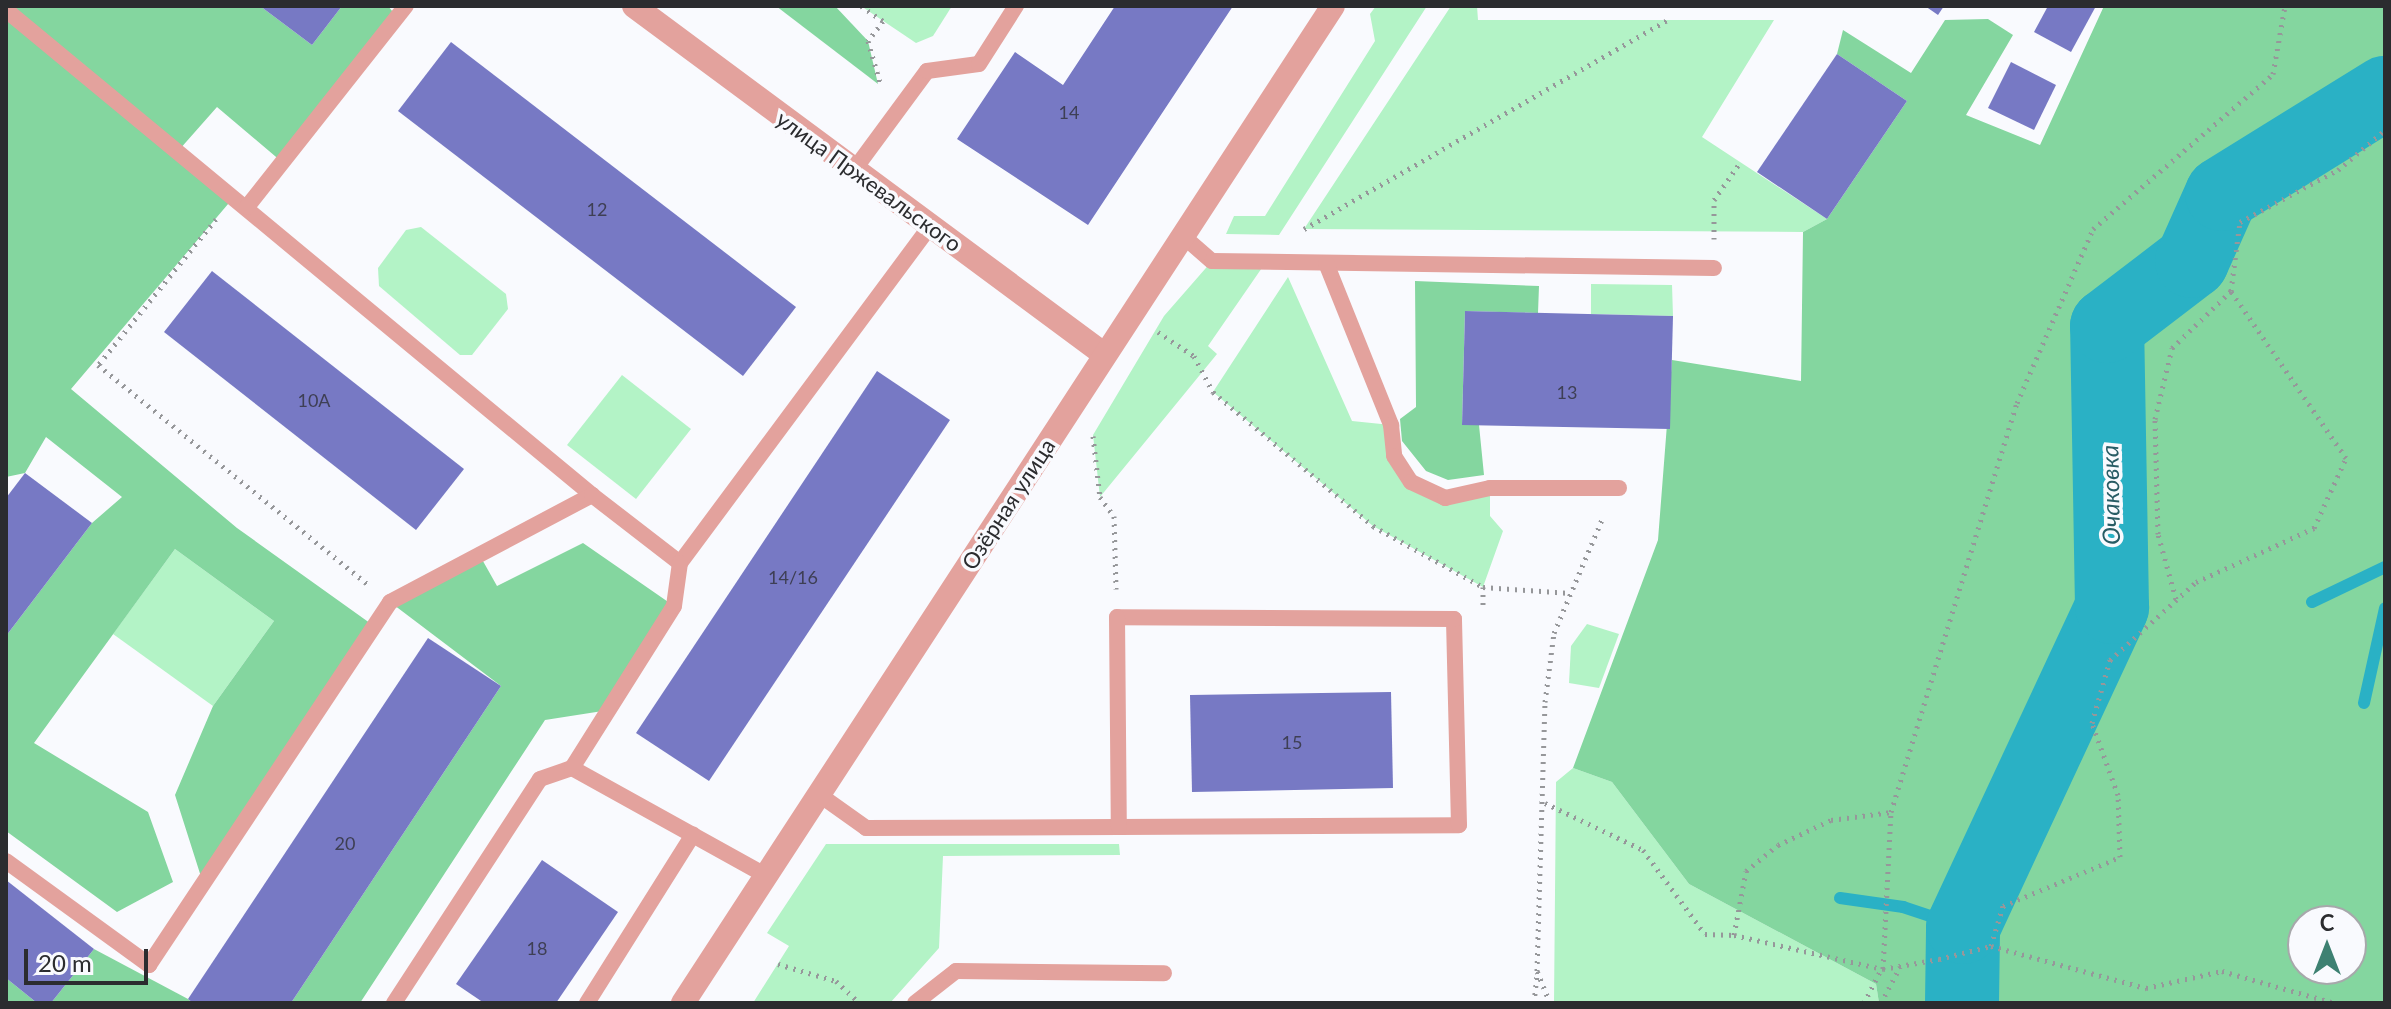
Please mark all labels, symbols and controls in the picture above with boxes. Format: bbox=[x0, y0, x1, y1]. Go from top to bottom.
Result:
house number: 14 bbox=[1059, 101, 1079, 123]
street label: улица Пржевальского bbox=[771, 105, 967, 257]
house number: 12 bbox=[587, 198, 607, 220]
house number: 13 bbox=[1557, 381, 1577, 403]
house number: 10А bbox=[297, 389, 331, 411]
street label: Озёрная улица bbox=[956, 433, 1060, 575]
water label: Очаковка bbox=[2095, 445, 2125, 545]
house number: 14/16 bbox=[768, 566, 818, 588]
house number: 15 bbox=[1282, 731, 1302, 753]
house number: 20 bbox=[335, 832, 355, 854]
north arrow bbox=[2287, 905, 2367, 985]
text: С bbox=[2320, 909, 2334, 936]
scale bar bbox=[28, 933, 152, 983]
house number: 18 bbox=[527, 937, 547, 959]
text: 20 m bbox=[38, 948, 92, 977]

